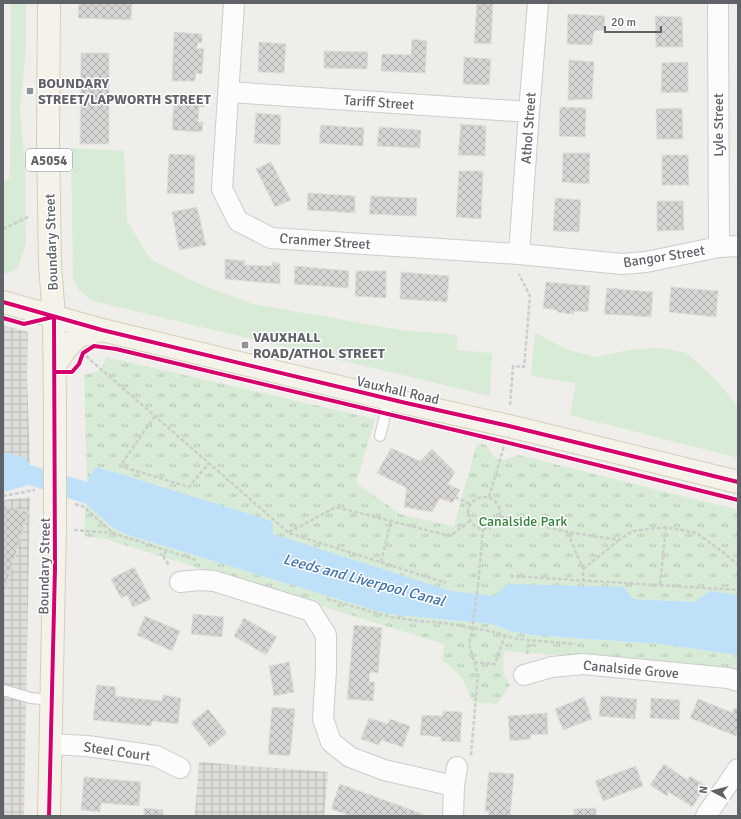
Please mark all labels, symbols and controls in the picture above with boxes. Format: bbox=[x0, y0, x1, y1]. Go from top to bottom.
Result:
scale bar bbox=[605, 8, 661, 34]
text: 20 m bbox=[611, 15, 636, 30]
place label: BOUNDARY STREET/LAPWORTH STREET bbox=[38, 75, 212, 108]
marker: BOUNDARY STREET/LAPWORTH STREET bbox=[25, 86, 35, 96]
street label: Tariff Street bbox=[343, 92, 415, 113]
street label: Athol Street bbox=[518, 92, 539, 164]
street label: Lyle Street bbox=[710, 93, 727, 157]
road number: A5054 bbox=[26, 149, 72, 171]
street label: Boundary Street bbox=[41, 193, 62, 291]
street label: Cranmer Street bbox=[279, 230, 371, 253]
street label: Bangor Street bbox=[622, 242, 706, 271]
place label: VAUXHALL ROAD/ATHOL STREET bbox=[253, 329, 386, 362]
marker: VAUXHALL ROAD/ATHOL STREET bbox=[240, 340, 250, 350]
street label: Vauxhall Road bbox=[355, 373, 441, 408]
park label: Canalside Park bbox=[479, 513, 567, 530]
street label: Boundary Street bbox=[35, 517, 54, 615]
water label: Leeds and Liverpool Canal bbox=[281, 550, 448, 611]
street label: Canalside Grove bbox=[582, 657, 680, 682]
street label: Steel Court bbox=[82, 738, 152, 765]
north arrow bbox=[693, 771, 733, 811]
text: N bbox=[697, 785, 710, 794]

